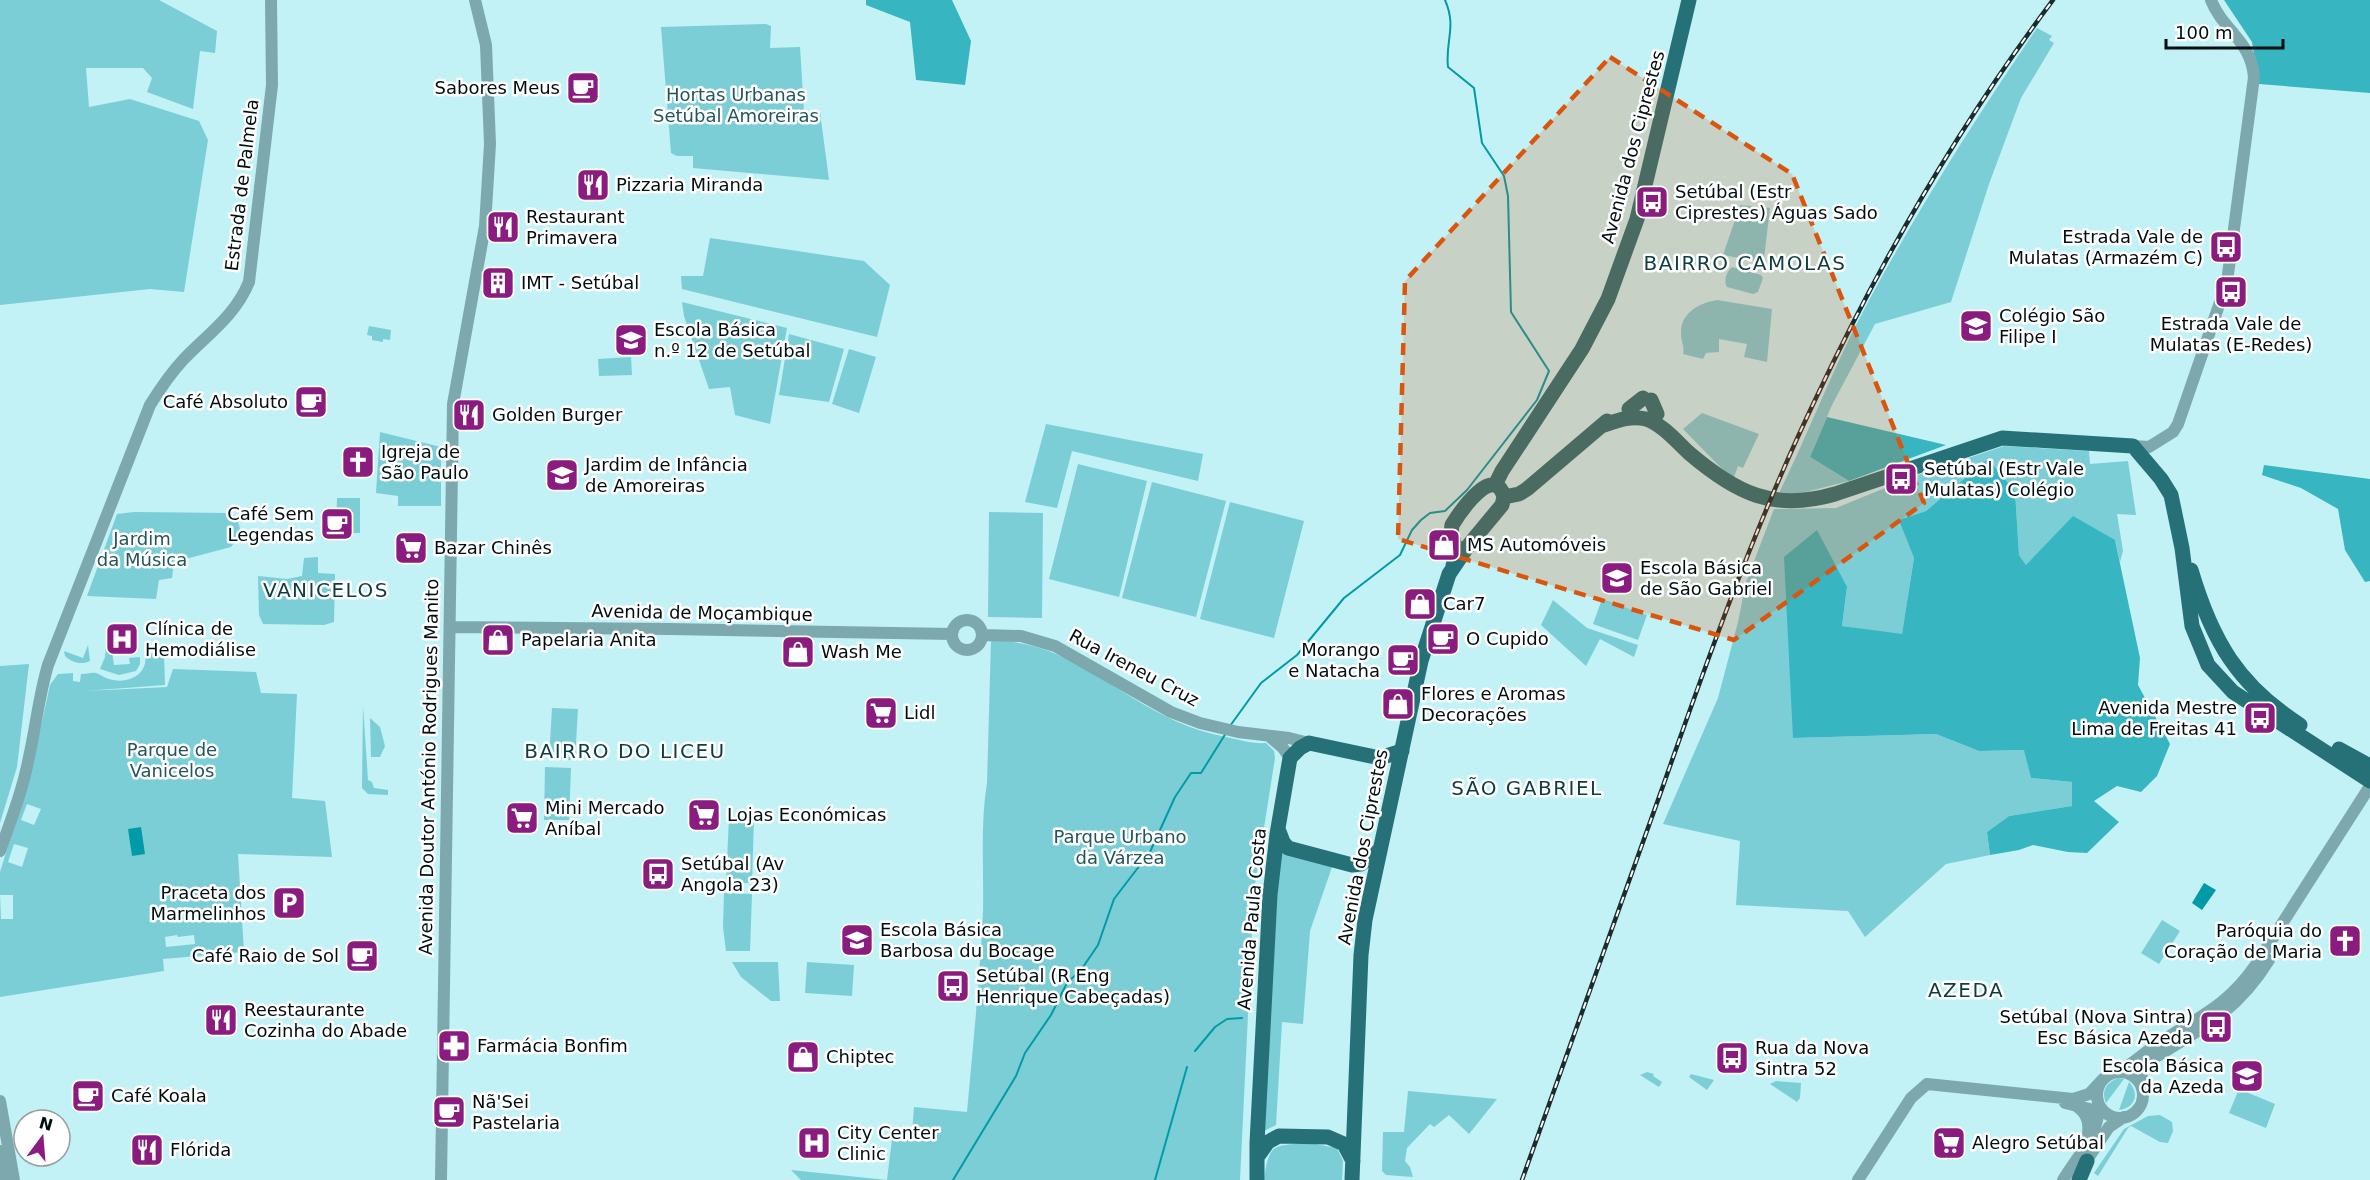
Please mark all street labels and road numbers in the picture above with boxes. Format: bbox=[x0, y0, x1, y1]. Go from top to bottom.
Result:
street label: Avenida dos Ciprestes bbox=[1597, 48, 1668, 246]
street label: Estrada de Palmela bbox=[221, 98, 262, 272]
street label: Avenida Doutor António Rodrigues Manito bbox=[415, 579, 442, 955]
street label: Avenida de Moçambique bbox=[591, 600, 813, 625]
street label: Rua Ireneu Cruz bbox=[1066, 625, 1203, 711]
street label: Avenida dos Ciprestes bbox=[1333, 747, 1392, 947]
street label: Avenida Paula Costa bbox=[1233, 827, 1270, 1011]

